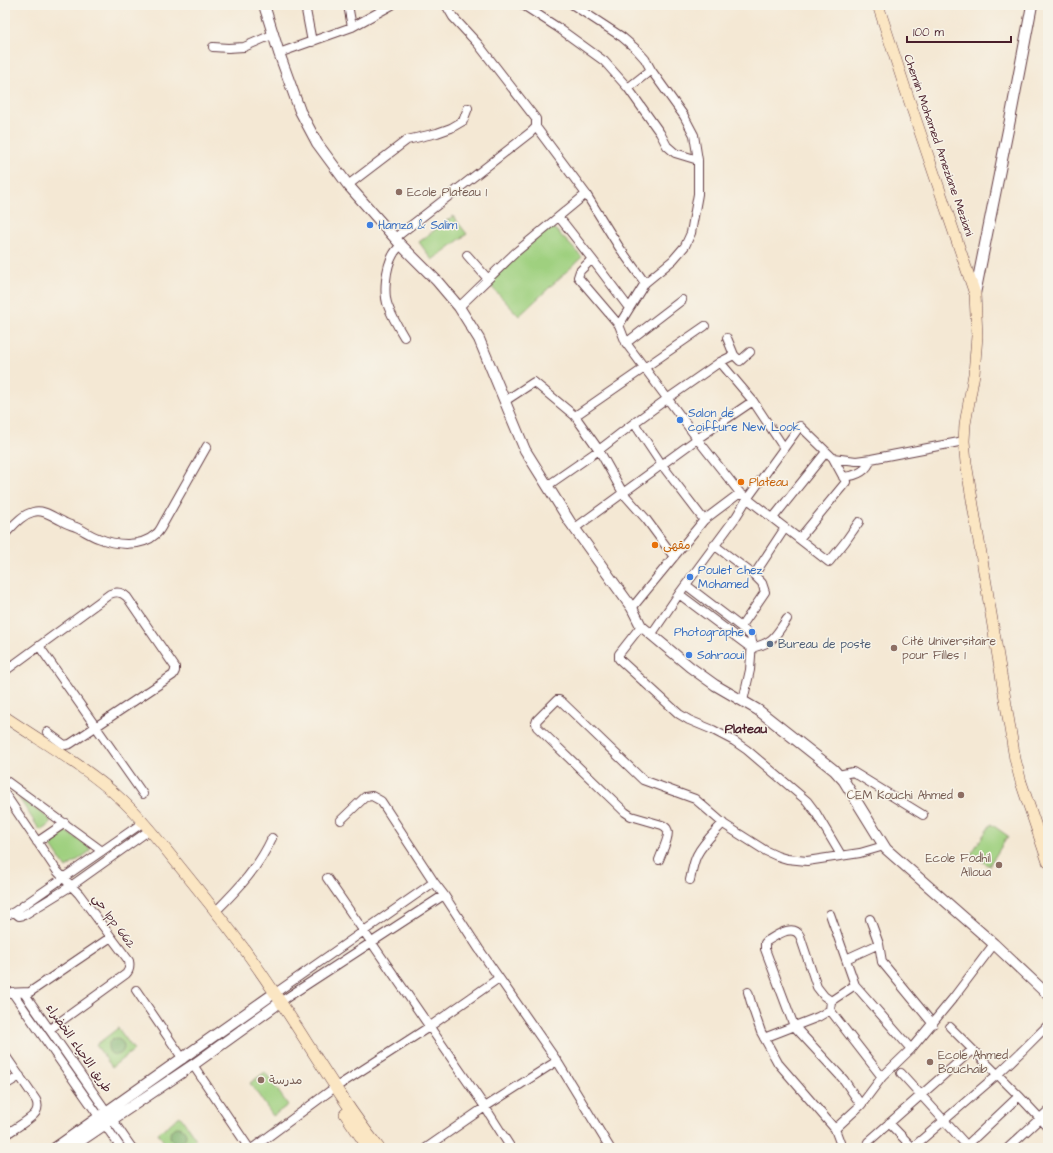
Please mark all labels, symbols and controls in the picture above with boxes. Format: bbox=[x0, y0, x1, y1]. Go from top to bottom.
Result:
scale bar bbox=[907, 18, 1011, 44]
text: 100 m bbox=[913, 24, 944, 41]
street label: Chemin Mohamed Ameziane Meziani bbox=[899, 52, 978, 238]
place label: Ecole Plateau 1 bbox=[407, 184, 488, 201]
marker: Ecole Plateau 1 bbox=[394, 187, 404, 197]
place label: Hamza & Salim bbox=[378, 217, 458, 234]
marker: Hamza & Salim bbox=[365, 220, 375, 230]
place label: Salon de coiffure New Look bbox=[688, 405, 801, 436]
marker: Salon de coiffure New Look bbox=[675, 415, 685, 425]
place label: Plateau bbox=[749, 474, 788, 491]
marker: Plateau bbox=[736, 477, 746, 487]
place label: مقهى bbox=[663, 537, 690, 554]
marker: مقهى bbox=[650, 540, 660, 550]
place label: Poulet chez Mohamed bbox=[698, 562, 763, 593]
marker: Poulet chez Mohamed bbox=[685, 572, 695, 582]
place label: Photographe bbox=[674, 624, 744, 642]
marker: Photographe bbox=[747, 627, 757, 637]
place label: Cité Universitaire pour Filles 1 bbox=[902, 633, 997, 664]
place label: Bureau de poste bbox=[778, 636, 871, 653]
marker: Bureau de poste bbox=[765, 639, 775, 649]
marker: Cité Universitaire pour Filles 1 bbox=[889, 643, 899, 653]
place label: Sahraoui bbox=[697, 647, 744, 664]
marker: Sahraoui bbox=[684, 650, 694, 660]
district label: Plateau bbox=[725, 720, 768, 738]
place label: CEM Kouchi Ahmed bbox=[847, 787, 953, 804]
marker: CEM Kouchi Ahmed bbox=[956, 790, 966, 800]
place label: Ecole Fodhil Alloua bbox=[926, 850, 991, 881]
marker: Ecole Fodhil Alloua bbox=[994, 860, 1004, 870]
street label: حي lpp 662 bbox=[86, 891, 139, 953]
street label: طريق الاحياء الخضراء bbox=[42, 1000, 116, 1096]
place label: Ecole Ahmed Bouchaib bbox=[938, 1047, 1008, 1078]
marker: Ecole Ahmed Bouchaib bbox=[925, 1057, 935, 1067]
place label: مدرسة bbox=[269, 1072, 302, 1089]
marker: مدرسة bbox=[256, 1075, 266, 1085]

